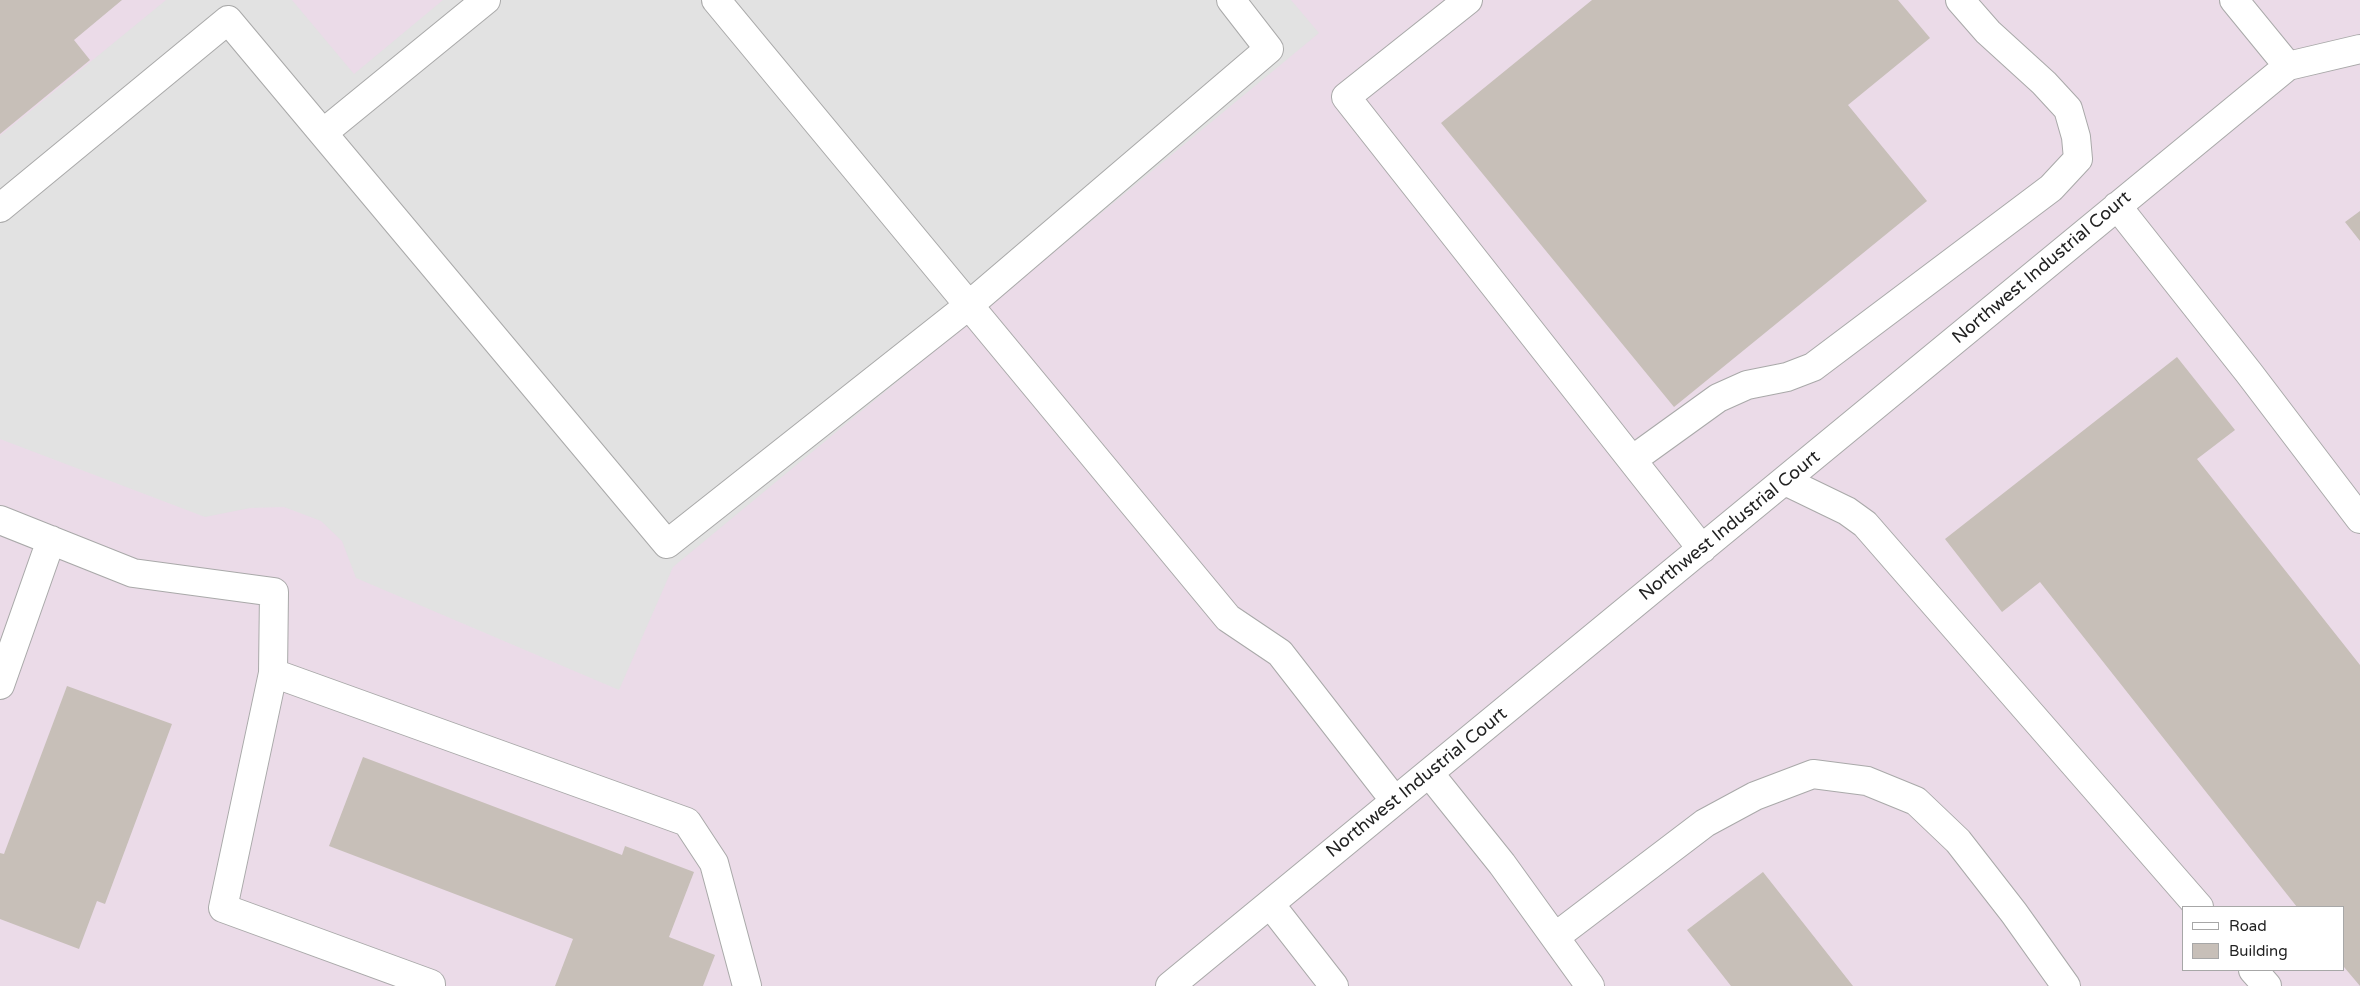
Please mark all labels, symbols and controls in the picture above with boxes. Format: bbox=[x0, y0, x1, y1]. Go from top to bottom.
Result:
street label: Northwest Industrial Court bbox=[1948, 187, 2136, 349]
street label: Northwest Industrial Court bbox=[1635, 446, 1825, 606]
street label: Northwest Industrial Court bbox=[1322, 703, 1512, 863]
legend bbox=[2182, 906, 2345, 971]
text: Road bbox=[2229, 917, 2267, 935]
text: Building bbox=[2229, 942, 2288, 960]

